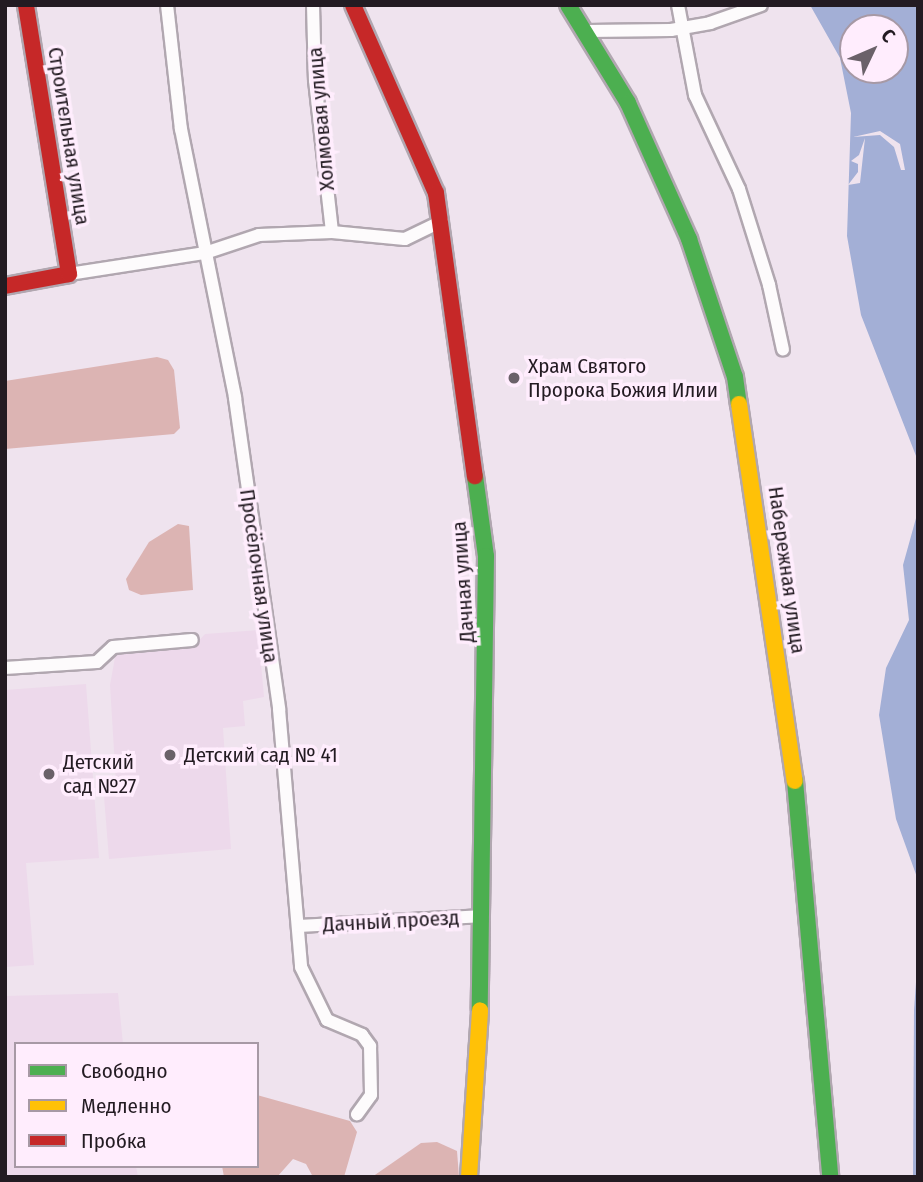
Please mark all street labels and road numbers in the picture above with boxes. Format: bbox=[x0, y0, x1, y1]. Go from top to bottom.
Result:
street label: Строительная улица bbox=[42, 45, 96, 227]
street label: Холмовая улица bbox=[302, 46, 340, 192]
street label: Набережная улица bbox=[763, 485, 811, 655]
street label: Просёлочная улица bbox=[234, 487, 284, 665]
street label: Дачная улица bbox=[446, 520, 480, 644]
street label: Дачный проезд bbox=[322, 905, 460, 937]

